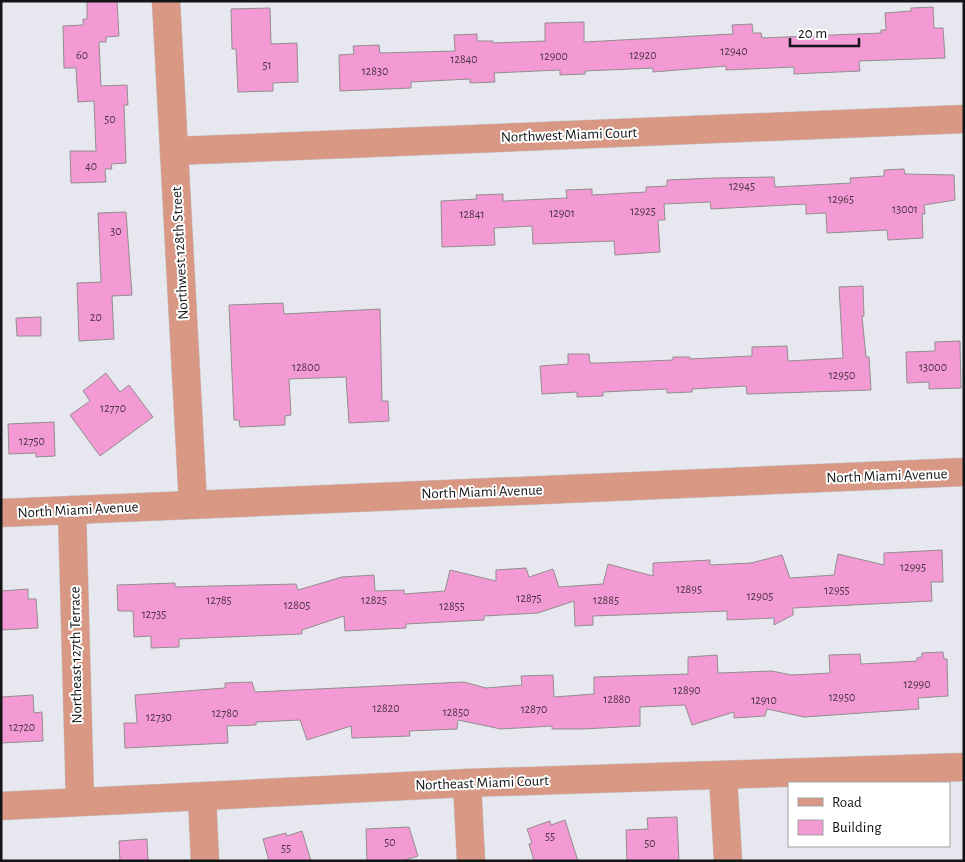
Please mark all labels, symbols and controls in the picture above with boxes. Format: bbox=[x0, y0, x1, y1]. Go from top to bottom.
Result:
scale bar bbox=[790, 15, 859, 47]
text: 20 m bbox=[798, 26, 827, 41]
house number: 12940 bbox=[720, 45, 748, 57]
house number: 60 bbox=[76, 49, 88, 61]
house number: 12920 bbox=[629, 49, 657, 61]
house number: 12900 bbox=[540, 50, 568, 62]
house number: 12840 bbox=[450, 53, 478, 65]
house number: 51 bbox=[262, 59, 272, 71]
house number: 12830 bbox=[362, 65, 388, 77]
house number: 50 bbox=[104, 113, 116, 125]
street label: Northwest Miami Court bbox=[501, 125, 638, 145]
house number: 40 bbox=[85, 160, 97, 172]
house number: 12945 bbox=[729, 180, 755, 192]
street label: Northwest 128th Street bbox=[169, 186, 191, 320]
house number: 12965 bbox=[828, 193, 854, 205]
house number: 13001 bbox=[892, 203, 918, 215]
house number: 12925 bbox=[630, 205, 656, 217]
house number: 12901 bbox=[549, 207, 575, 219]
house number: 12841 bbox=[459, 208, 485, 220]
house number: 30 bbox=[110, 225, 122, 237]
house number: 20 bbox=[90, 311, 102, 323]
house number: 12800 bbox=[292, 361, 320, 373]
house number: 13000 bbox=[919, 361, 947, 373]
house number: 12950 bbox=[829, 369, 855, 381]
house number: 12770 bbox=[100, 402, 126, 414]
house number: 12750 bbox=[19, 435, 45, 447]
street label: North Miami Avenue bbox=[826, 466, 948, 486]
street label: North Miami Avenue bbox=[421, 482, 543, 502]
street label: North Miami Avenue bbox=[17, 499, 139, 521]
house number: 12995 bbox=[900, 561, 926, 573]
house number: 12895 bbox=[676, 583, 702, 595]
house number: 12955 bbox=[824, 584, 850, 596]
street label: Northeast 127th Terrace bbox=[67, 586, 85, 724]
house number: 12905 bbox=[747, 590, 773, 602]
house number: 12875 bbox=[516, 592, 542, 604]
house number: 12785 bbox=[206, 594, 232, 606]
house number: 12825 bbox=[361, 594, 387, 606]
house number: 12885 bbox=[593, 594, 619, 606]
house number: 12805 bbox=[284, 599, 310, 611]
house number: 12855 bbox=[439, 600, 465, 612]
house number: 12735 bbox=[142, 608, 166, 620]
house number: 12990 bbox=[903, 678, 931, 690]
house number: 12890 bbox=[673, 684, 701, 696]
house number: 12950 bbox=[829, 691, 855, 703]
house number: 12880 bbox=[603, 693, 631, 705]
house number: 12910 bbox=[751, 694, 777, 706]
house number: 12820 bbox=[372, 702, 400, 714]
house number: 12870 bbox=[521, 703, 547, 715]
house number: 12850 bbox=[443, 706, 469, 718]
house number: 12780 bbox=[212, 707, 238, 719]
house number: 12730 bbox=[146, 711, 172, 723]
house number: 12720 bbox=[9, 721, 35, 733]
street label: Northeast Miami Court bbox=[415, 773, 549, 793]
legend bbox=[788, 782, 950, 847]
text: Road bbox=[832, 795, 862, 810]
text: Building bbox=[832, 820, 882, 835]
house number: 55 bbox=[545, 830, 555, 842]
house number: 50 bbox=[384, 836, 396, 848]
house number: 50 bbox=[644, 837, 656, 849]
house number: 55 bbox=[281, 842, 291, 854]

